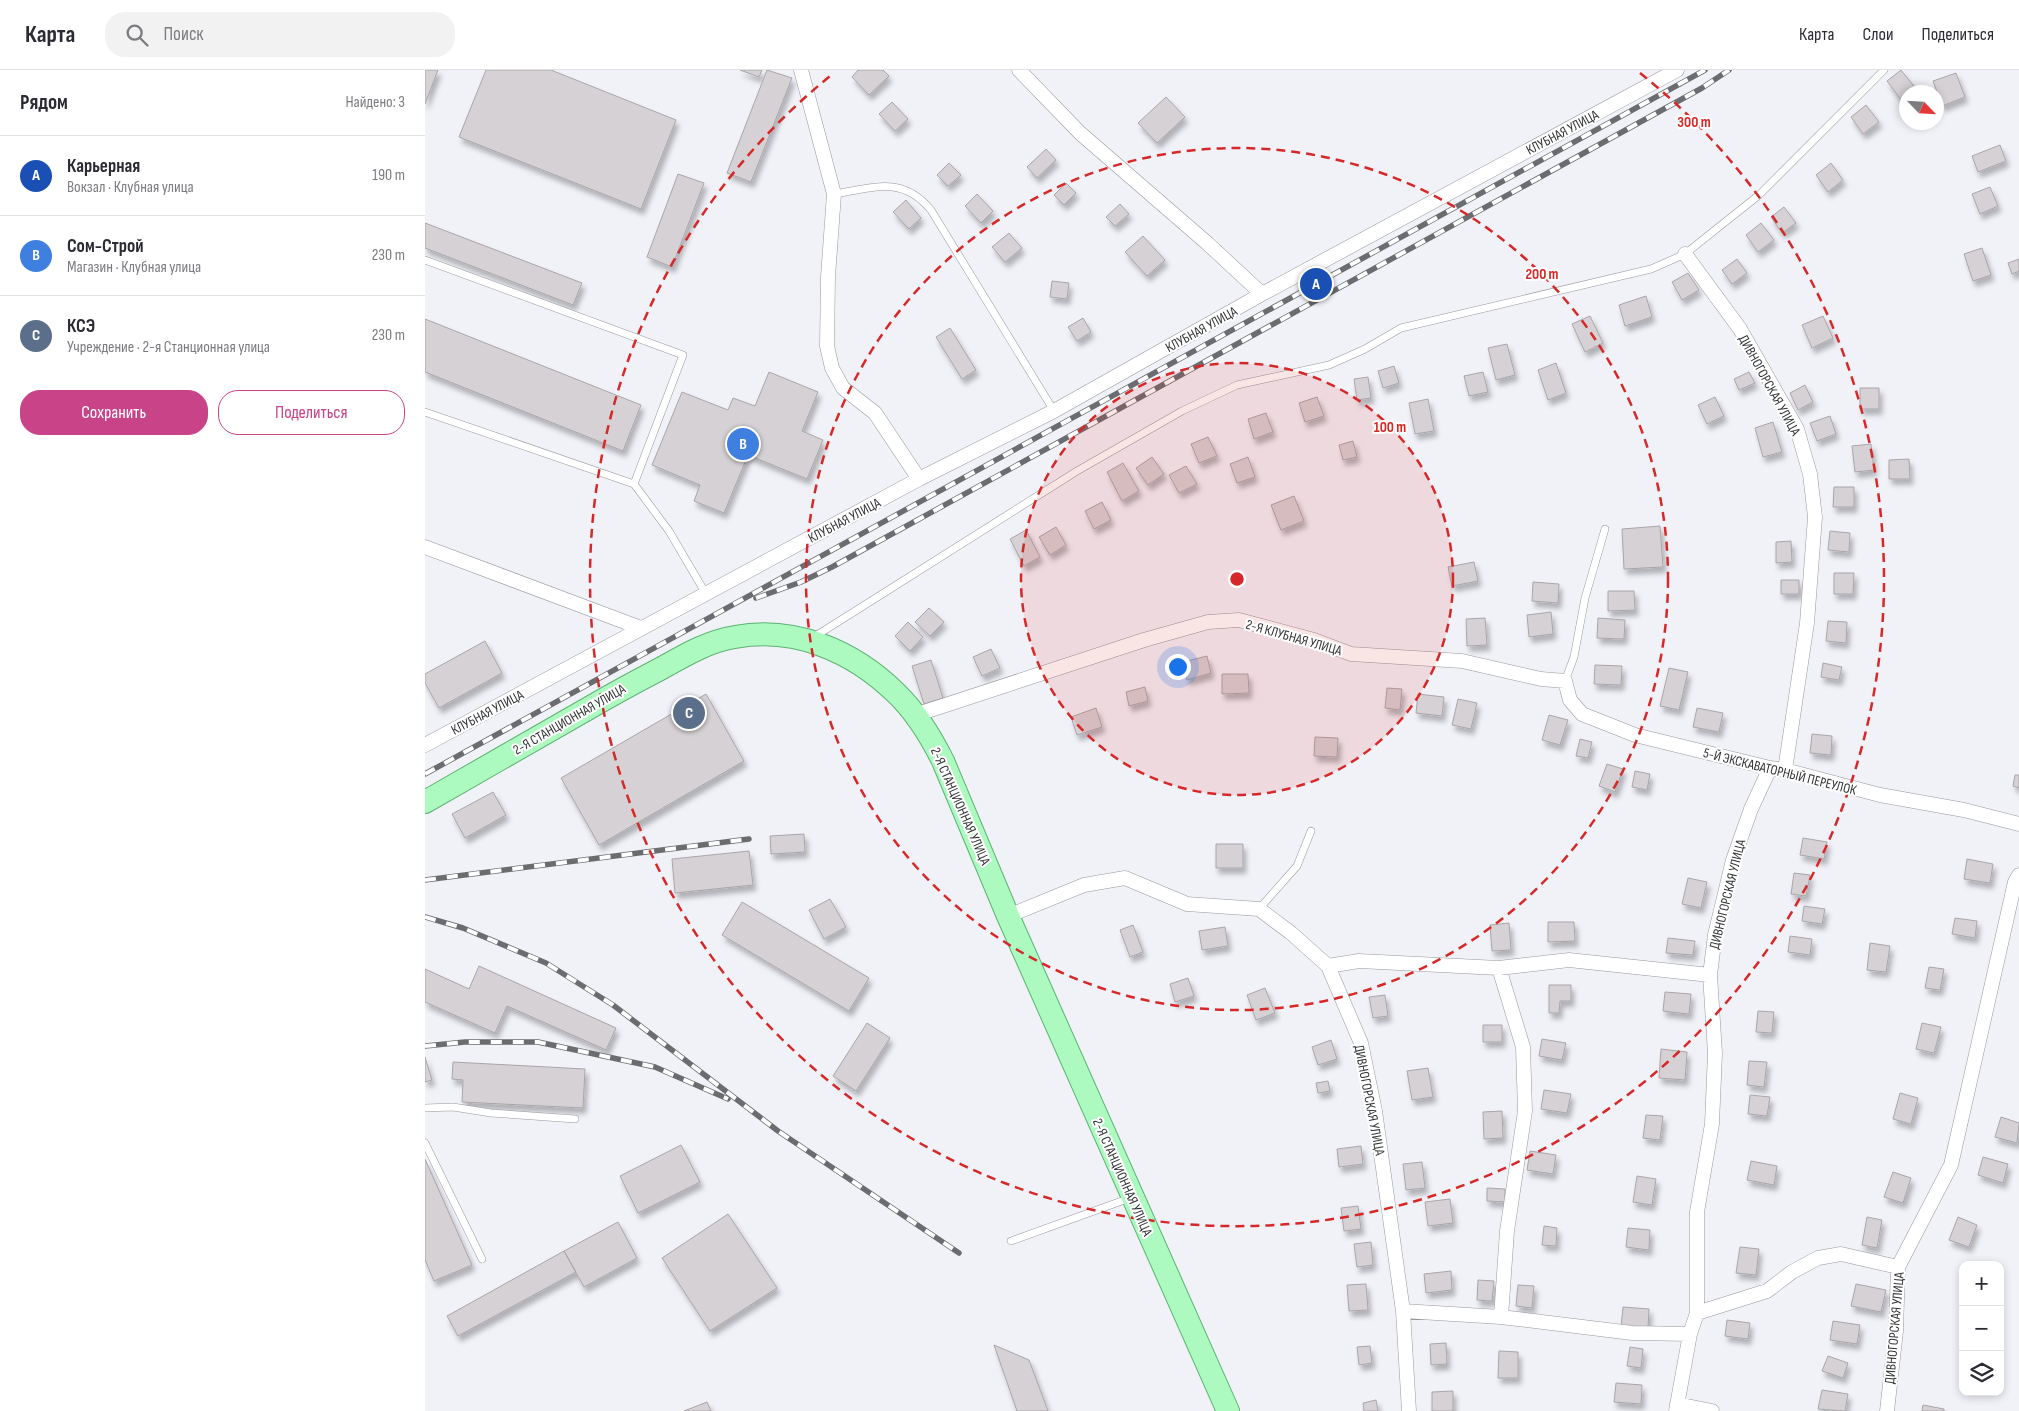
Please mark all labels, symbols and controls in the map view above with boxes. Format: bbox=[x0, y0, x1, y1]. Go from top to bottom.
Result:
search box bbox=[105, 12, 455, 57]
text: Карта bbox=[25, 20, 75, 49]
icon: search bbox=[123, 21, 151, 49]
text: Поиск bbox=[163, 23, 204, 46]
text: Карта bbox=[1799, 24, 1835, 45]
text: Слои bbox=[1863, 24, 1894, 45]
text: Поделиться bbox=[1922, 24, 1994, 45]
north arrow bbox=[1899, 85, 1944, 130]
text: Рядом bbox=[20, 90, 68, 115]
text: Найдено: 3 bbox=[345, 93, 405, 112]
street label: КЛУБНАЯ УЛИЦА bbox=[1523, 106, 1602, 159]
text: 300 m bbox=[1677, 113, 1711, 132]
text: Карьерная bbox=[67, 155, 140, 178]
text: A bbox=[32, 166, 40, 185]
text: 190 m bbox=[372, 166, 405, 185]
text: Вокзал · Клубная улица bbox=[67, 178, 194, 197]
text: Сом-Строй bbox=[67, 235, 143, 258]
text: B bbox=[32, 246, 40, 265]
text: 230 m bbox=[372, 246, 405, 265]
text: Магазин · Клубная улица bbox=[67, 258, 201, 277]
pin: A bbox=[1300, 265, 1332, 303]
text: 200 m bbox=[1525, 265, 1559, 284]
street label: КЛУБНАЯ УЛИЦА bbox=[1162, 302, 1241, 356]
text: КСЭ bbox=[67, 315, 95, 338]
text: C bbox=[32, 326, 40, 345]
text: 230 m bbox=[372, 326, 405, 345]
street label: ДИВНОГОРСКАЯ УЛИЦА bbox=[1735, 332, 1805, 439]
text: Учреждение · 2-я Станционная улица bbox=[67, 338, 270, 357]
button: Сохранить bbox=[20, 390, 208, 435]
button: Поделиться bbox=[218, 390, 405, 435]
text: 100 m bbox=[1374, 418, 1406, 437]
pin: B bbox=[727, 425, 759, 463]
street label: КЛУБНАЯ УЛИЦА bbox=[805, 494, 884, 547]
centre of rings bbox=[1228, 570, 1246, 588]
street label: 2-Я КЛУБНАЯ УЛИЦА bbox=[1244, 616, 1345, 660]
your location bbox=[1165, 654, 1191, 680]
street label: 2-Я СТАНЦИОННАЯ УЛИЦА bbox=[510, 680, 629, 759]
street label: КЛУБНАЯ УЛИЦА bbox=[448, 686, 527, 739]
pin: C bbox=[673, 694, 705, 732]
street label: 5-Й ЭКСКАВАТОРНЫЙ ПЕРЕУЛОК bbox=[1702, 744, 1859, 799]
street label: 2-Я СТАНЦИОННАЯ УЛИЦА bbox=[927, 745, 995, 869]
street label: ДИВНОГОРСКАЯ УЛИЦА bbox=[1706, 837, 1750, 951]
street label: ДИВНОГОРСКАЯ УЛИЦА bbox=[1350, 1043, 1389, 1158]
street label: 2-Я СТАНЦИОННАЯ УЛИЦА bbox=[1089, 1116, 1157, 1240]
map controls bbox=[1959, 1261, 2004, 1396]
button: + bbox=[1959, 1261, 2004, 1306]
street label: ДИВНОГОРСКАЯ УЛИЦА bbox=[1881, 1270, 1908, 1385]
button: − bbox=[1959, 1306, 2004, 1351]
button: layers bbox=[1959, 1351, 2004, 1396]

